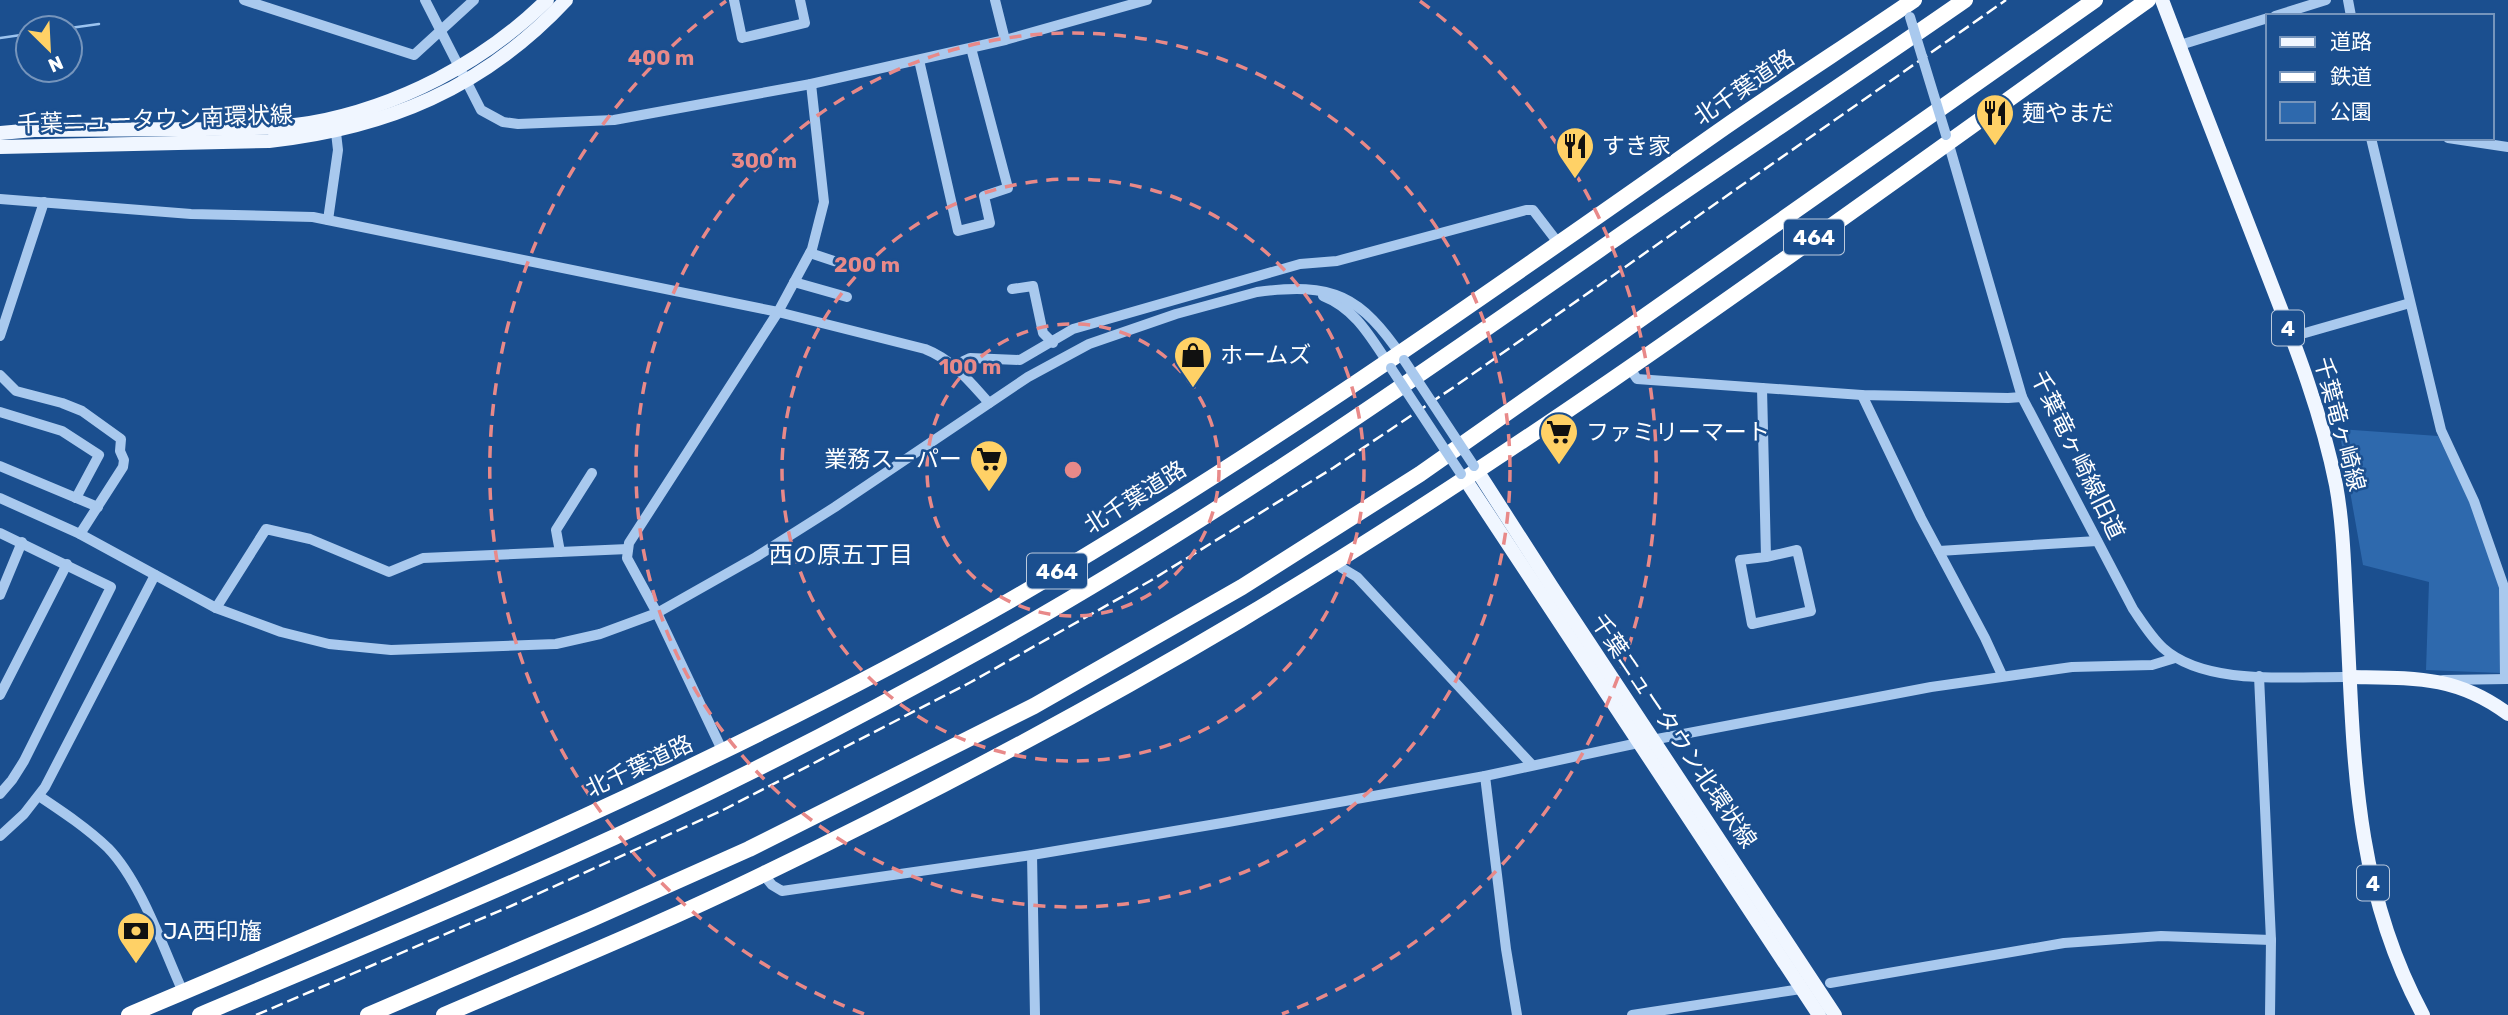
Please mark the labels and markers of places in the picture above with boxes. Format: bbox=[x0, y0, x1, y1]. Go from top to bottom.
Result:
restaurant icon: 麺やまだ bbox=[1974, 92, 2016, 147]
place label: 麺やまだ bbox=[2022, 99, 2114, 127]
restaurant icon: すき家 bbox=[1554, 125, 1596, 180]
place label: すき家 bbox=[1602, 132, 1671, 160]
shop icon: ホームズ bbox=[1172, 334, 1214, 389]
place label: ホームズ bbox=[1220, 341, 1311, 369]
supermarket icon: ファミリーマート bbox=[1538, 411, 1580, 466]
place label: ファミリーマート bbox=[1586, 418, 1770, 446]
supermarket icon: 業務スーパー bbox=[968, 438, 1010, 493]
place label: 業務スーパー bbox=[824, 445, 962, 473]
centre of rings bbox=[1061, 458, 1085, 482]
bank icon: JA西印旛 bbox=[115, 910, 157, 965]
place label: JA西印旛 bbox=[163, 917, 262, 945]

